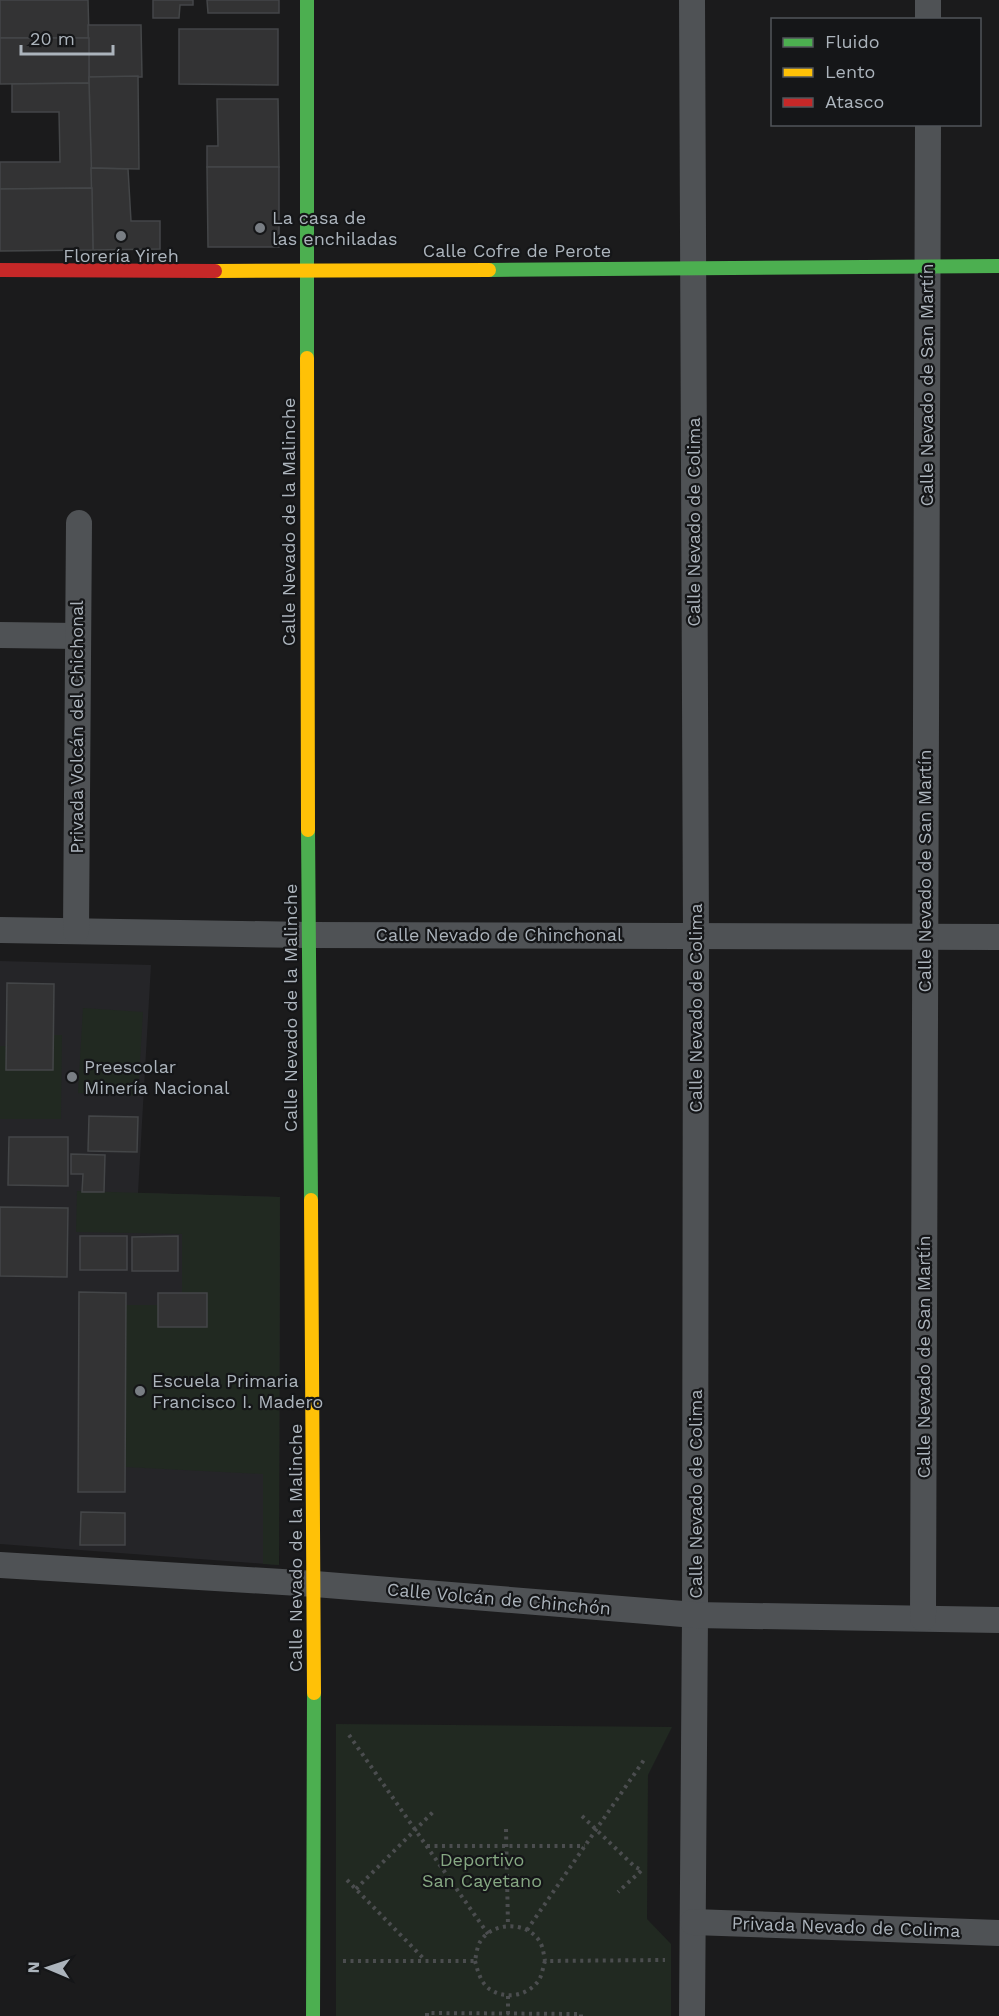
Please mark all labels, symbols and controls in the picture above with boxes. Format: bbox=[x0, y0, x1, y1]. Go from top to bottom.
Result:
scale bar bbox=[21, 18, 112, 56]
legend bbox=[771, 18, 981, 126]
text: 20 m bbox=[30, 28, 75, 49]
text: Fluido bbox=[825, 31, 879, 52]
text: Lento bbox=[825, 61, 875, 82]
text: Atasco bbox=[825, 91, 884, 112]
place label: La casa de las enchiladas bbox=[272, 207, 398, 249]
marker: La casa de las enchiladas bbox=[253, 221, 267, 235]
marker: Florería Yireh bbox=[114, 229, 128, 243]
street label: Calle Cofre de Perote bbox=[423, 240, 611, 261]
place label: Florería Yireh bbox=[63, 245, 179, 266]
street label: Calle Nevado de San Martín bbox=[916, 263, 937, 507]
street label: Calle Nevado de la Malinche bbox=[278, 398, 299, 646]
street label: Calle Nevado de Colima bbox=[683, 417, 704, 627]
street label: Privada Volcán del Chichonal bbox=[66, 600, 87, 854]
street label: Calle Nevado de San Martín bbox=[914, 749, 935, 993]
street label: Calle Nevado de la Malinche bbox=[280, 884, 301, 1132]
street label: Calle Nevado de Colima bbox=[685, 903, 706, 1113]
street label: Calle Nevado de Chinchonal bbox=[376, 924, 623, 945]
place label: Preescolar Minería Nacional bbox=[84, 1056, 230, 1098]
marker: Preescolar Minería Nacional bbox=[65, 1070, 79, 1084]
street label: Calle Nevado de San Martín bbox=[913, 1235, 934, 1479]
place label: Escuela Primaria Francisco I. Madero bbox=[152, 1370, 323, 1412]
marker: Escuela Primaria Francisco I. Madero bbox=[133, 1384, 147, 1398]
street label: Calle Nevado de Colima bbox=[685, 1389, 706, 1599]
street label: Calle Nevado de la Malinche bbox=[285, 1424, 306, 1672]
street label: Calle Volcán de Chinchón bbox=[386, 1578, 612, 1619]
park label: Deportivo San Cayetano bbox=[422, 1849, 542, 1891]
street label: Privada Nevado de Colima bbox=[731, 1912, 961, 1941]
north arrow bbox=[18, 1938, 78, 1998]
text: N bbox=[24, 1961, 43, 1974]

